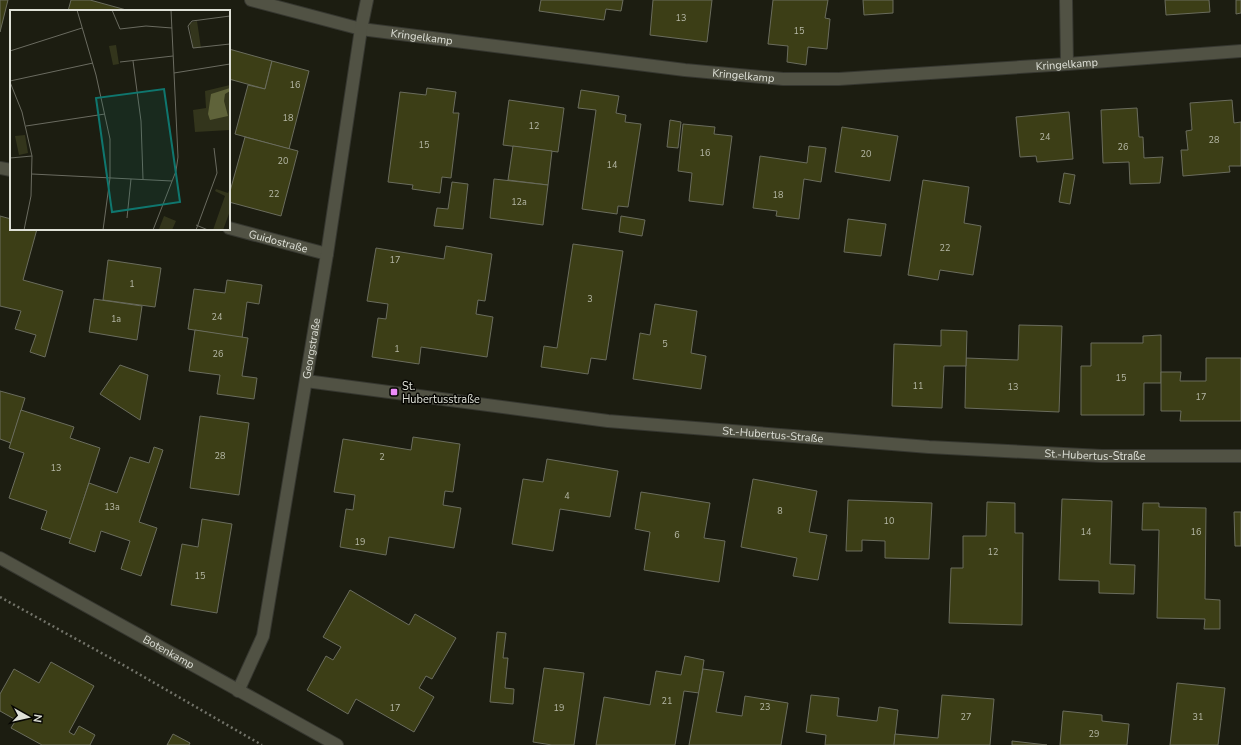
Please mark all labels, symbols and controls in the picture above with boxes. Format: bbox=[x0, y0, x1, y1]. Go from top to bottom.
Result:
inset map bbox=[10, 10, 230, 230]
house number: 13 bbox=[676, 12, 686, 24]
house number: 15 bbox=[794, 25, 804, 37]
street label: Kringelkamp bbox=[390, 26, 454, 49]
street label: Kringelkamp bbox=[1035, 55, 1098, 74]
street label: Kringelkamp bbox=[712, 66, 775, 86]
house number: 16 bbox=[290, 79, 300, 91]
house number: 18 bbox=[283, 112, 293, 124]
house number: 12 bbox=[529, 120, 539, 132]
house number: 24 bbox=[1040, 131, 1051, 143]
house number: 28 bbox=[1209, 134, 1219, 146]
house number: 15 bbox=[419, 139, 429, 151]
house number: 26 bbox=[1118, 141, 1128, 153]
house number: 16 bbox=[700, 147, 710, 159]
house number: 20 bbox=[861, 148, 871, 160]
house number: 20 bbox=[278, 155, 288, 167]
house number: 14 bbox=[607, 159, 618, 171]
house number: 22 bbox=[269, 188, 279, 200]
house number: 18 bbox=[773, 189, 783, 201]
house number: 12a bbox=[511, 196, 527, 208]
street label: Guidostraße bbox=[247, 227, 310, 257]
house number: 22 bbox=[940, 242, 950, 254]
house number: 17 bbox=[390, 254, 400, 266]
house number: 1 bbox=[129, 278, 135, 290]
house number: 3 bbox=[587, 293, 593, 305]
house number: 24 bbox=[212, 311, 223, 323]
house number: 1a bbox=[111, 313, 121, 325]
street label: Georgstraße bbox=[299, 317, 324, 380]
house number: 5 bbox=[662, 338, 668, 350]
house number: 1 bbox=[394, 343, 400, 355]
house number: 26 bbox=[213, 348, 223, 360]
house number: 15 bbox=[1116, 372, 1126, 384]
place label: St. Hubertusstraße bbox=[402, 379, 480, 407]
house number: 11 bbox=[913, 380, 923, 392]
house number: 13 bbox=[1008, 381, 1018, 393]
marker: St. Hubertusstraße bbox=[389, 387, 399, 397]
house number: 17 bbox=[1196, 391, 1206, 403]
street label: St.-Hubertus-Straße bbox=[722, 423, 824, 446]
street label: St.-Hubertus-Straße bbox=[1044, 446, 1146, 464]
house number: 28 bbox=[215, 450, 225, 462]
house number: 2 bbox=[379, 451, 385, 463]
house number: 13 bbox=[51, 462, 61, 474]
house number: 4 bbox=[564, 490, 570, 502]
house number: 13a bbox=[104, 501, 120, 513]
house number: 8 bbox=[777, 505, 783, 517]
house number: 10 bbox=[884, 515, 894, 527]
house number: 14 bbox=[1081, 526, 1092, 538]
house number: 16 bbox=[1191, 526, 1201, 538]
house number: 6 bbox=[674, 529, 680, 541]
house number: 19 bbox=[355, 536, 365, 548]
house number: 12 bbox=[988, 546, 998, 558]
house number: 15 bbox=[195, 570, 205, 582]
street label: Botenkamp bbox=[140, 632, 197, 672]
house number: 21 bbox=[662, 695, 672, 707]
north arrow bbox=[8, 697, 48, 737]
house number: 23 bbox=[760, 701, 770, 713]
house number: 17 bbox=[390, 702, 400, 714]
house number: 19 bbox=[554, 702, 564, 714]
house number: 27 bbox=[961, 711, 971, 723]
house number: 31 bbox=[1193, 711, 1203, 723]
text: N bbox=[29, 713, 45, 723]
house number: 29 bbox=[1089, 728, 1099, 740]

